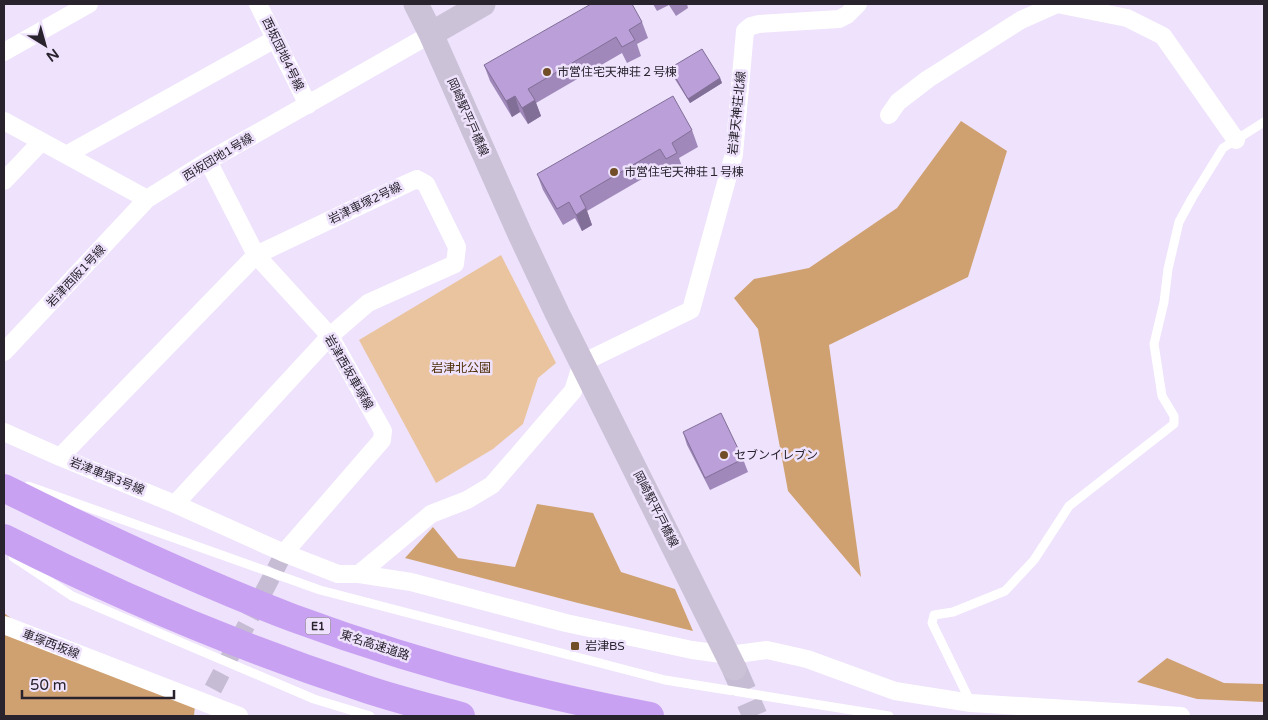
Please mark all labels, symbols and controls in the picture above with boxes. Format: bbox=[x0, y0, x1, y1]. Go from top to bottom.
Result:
street label: 西坂団地4号線 bbox=[259, 15, 307, 93]
north arrow bbox=[20, 20, 70, 70]
text: N bbox=[43, 45, 62, 65]
place label: 市営住宅天神荘２号棟 bbox=[557, 65, 677, 79]
marker: 市営住宅天神荘２号棟 bbox=[541, 66, 553, 78]
street label: 岩津天神荘北線 bbox=[726, 70, 748, 156]
street label: 岡崎駅平戸橋線 bbox=[445, 76, 491, 158]
street label: 西坂団地1号線 bbox=[180, 131, 256, 183]
place label: 市営住宅天神荘１号棟 bbox=[624, 165, 744, 179]
marker: 市営住宅天神荘１号棟 bbox=[608, 166, 620, 178]
street label: 岩津車塚2号線 bbox=[326, 179, 404, 227]
street label: 岩津西阪1号線 bbox=[44, 242, 108, 310]
street label: 岩津西坂車塚線 bbox=[322, 332, 376, 412]
park label: 岩津北公園 bbox=[431, 361, 491, 375]
place label: セブンイレブン bbox=[734, 448, 818, 462]
marker: セブンイレブン bbox=[718, 449, 730, 461]
street label: 岩津車塚3号線 bbox=[68, 455, 146, 497]
street label: 岡崎駅平戸橋線 bbox=[631, 468, 681, 550]
road number: E1 bbox=[306, 618, 330, 634]
street label: 車塚西坂線 bbox=[20, 627, 82, 661]
street label: 東名高速道路 bbox=[339, 627, 411, 663]
place label: 岩津BS bbox=[585, 639, 625, 653]
marker: 岩津BS bbox=[569, 640, 581, 652]
scale bar bbox=[22, 668, 175, 700]
text: 50 m bbox=[30, 676, 67, 694]

